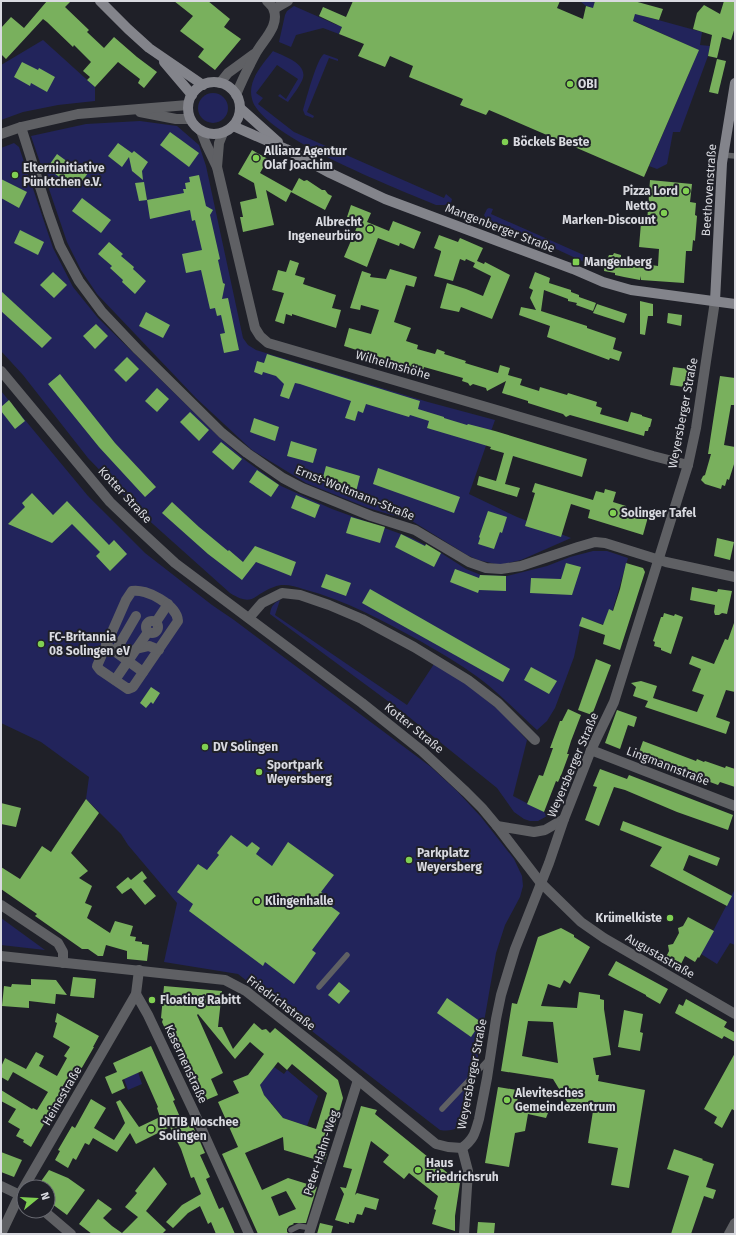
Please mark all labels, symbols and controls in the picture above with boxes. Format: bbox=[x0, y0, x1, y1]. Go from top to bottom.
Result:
place label: OBI bbox=[578, 77, 597, 91]
marker: OBI bbox=[565, 79, 575, 89]
place label: Böckels Beste bbox=[513, 135, 590, 149]
marker: Böckels Beste bbox=[500, 137, 510, 147]
street label: Beethovenstraße bbox=[699, 143, 719, 237]
place label: Allianz Agentur Olaf Joachim bbox=[263, 144, 347, 172]
marker: Allianz Agentur Olaf Joachim bbox=[251, 153, 261, 163]
place label: Elterninitiative Pünktchen e.V. bbox=[23, 161, 105, 189]
marker: Elterninitiative Pünktchen e.V. bbox=[10, 170, 20, 180]
place label: Pizza Lord bbox=[623, 184, 678, 198]
marker: Pizza Lord bbox=[681, 186, 691, 196]
place label: Netto Marken-Discount bbox=[562, 199, 656, 227]
street label: Mangenberger Straße bbox=[443, 201, 557, 255]
marker: Netto Marken-Discount bbox=[659, 208, 669, 218]
place label: Albrecht Ingeneurbüro bbox=[288, 215, 362, 243]
marker: Albrecht Ingeneurbüro bbox=[365, 224, 375, 234]
place label: Mangenberg bbox=[584, 255, 652, 269]
marker: Mangenberg bbox=[571, 257, 581, 267]
street label: Wilhelmshöhe bbox=[354, 348, 432, 382]
street label: Weyersberger Straße bbox=[665, 356, 701, 470]
street label: Ernst-Woltmann-Straße bbox=[293, 463, 417, 523]
street label: Kotter Straße bbox=[95, 464, 155, 526]
place label: Solinger Tafel bbox=[621, 506, 697, 520]
marker: Solinger Tafel bbox=[608, 508, 618, 518]
place label: FC-Britannia 08 Solingen eV bbox=[49, 630, 131, 658]
marker: FC-Britannia 08 Solingen eV bbox=[36, 639, 46, 649]
street label: Kotter Straße bbox=[382, 700, 446, 756]
street label: Weyersberger Straße bbox=[545, 710, 601, 820]
place label: DV Solingen bbox=[213, 740, 278, 754]
marker: DV Solingen bbox=[200, 742, 210, 752]
street label: Lingmannstraße bbox=[624, 744, 712, 788]
place label: Sportpark Weyersberg bbox=[267, 758, 332, 786]
marker: Sportpark Weyersberg bbox=[254, 767, 264, 777]
place label: Parkplatz Weyersberg bbox=[417, 846, 482, 874]
marker: Parkplatz Weyersberg bbox=[404, 855, 414, 865]
place label: Klingenhalle bbox=[265, 894, 334, 908]
marker: Klingenhalle bbox=[252, 896, 262, 906]
place label: Krümelkiste bbox=[596, 911, 662, 925]
marker: Krümelkiste bbox=[665, 913, 675, 923]
street label: Augustastraße bbox=[623, 931, 697, 981]
street label: Friedrichstraße bbox=[244, 973, 318, 1033]
place label: Floating Rabitt bbox=[160, 993, 241, 1007]
marker: Floating Rabitt bbox=[147, 995, 157, 1005]
street label: Weyersberger Straße bbox=[454, 1017, 490, 1131]
street label: Kasernenstraße bbox=[162, 1022, 210, 1106]
street label: Heinestraße bbox=[39, 1064, 85, 1128]
place label: Alevitesches Gemeindezentrum bbox=[514, 1086, 616, 1114]
marker: Alevitesches Gemeindezentrum bbox=[502, 1095, 512, 1105]
street label: Peter-Hahn-Weg bbox=[301, 1108, 342, 1198]
place label: DITIB Moschee Solingen bbox=[159, 1115, 239, 1143]
marker: DITIB Moschee Solingen bbox=[146, 1124, 156, 1134]
place label: Haus Friedrichsruh bbox=[426, 1156, 499, 1184]
marker: Haus Friedrichsruh bbox=[413, 1165, 423, 1175]
north arrow bbox=[16, 1179, 56, 1219]
text: N bbox=[38, 1191, 52, 1202]

